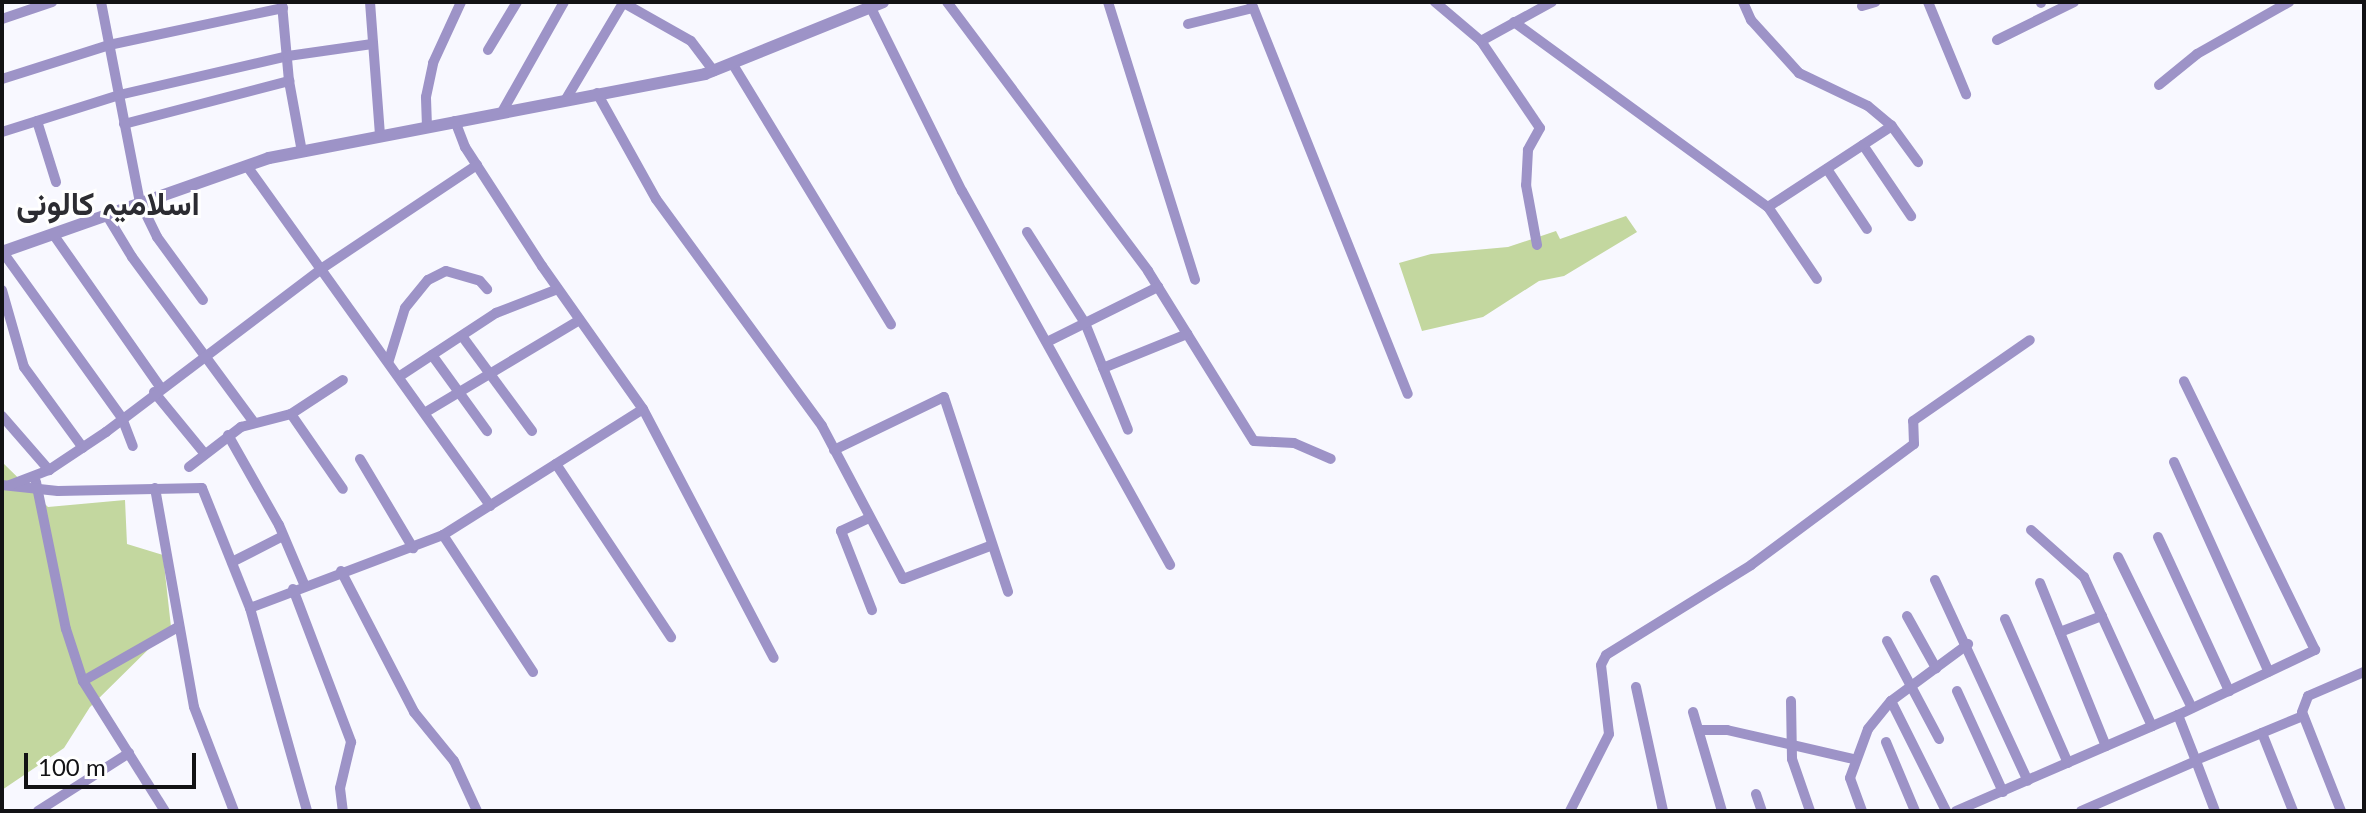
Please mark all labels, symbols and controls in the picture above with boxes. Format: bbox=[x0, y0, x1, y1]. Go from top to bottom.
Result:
district label: اسلامیہ کالونی bbox=[16, 184, 200, 222]
scale bar bbox=[28, 737, 200, 787]
text: 100 m bbox=[38, 752, 106, 781]

